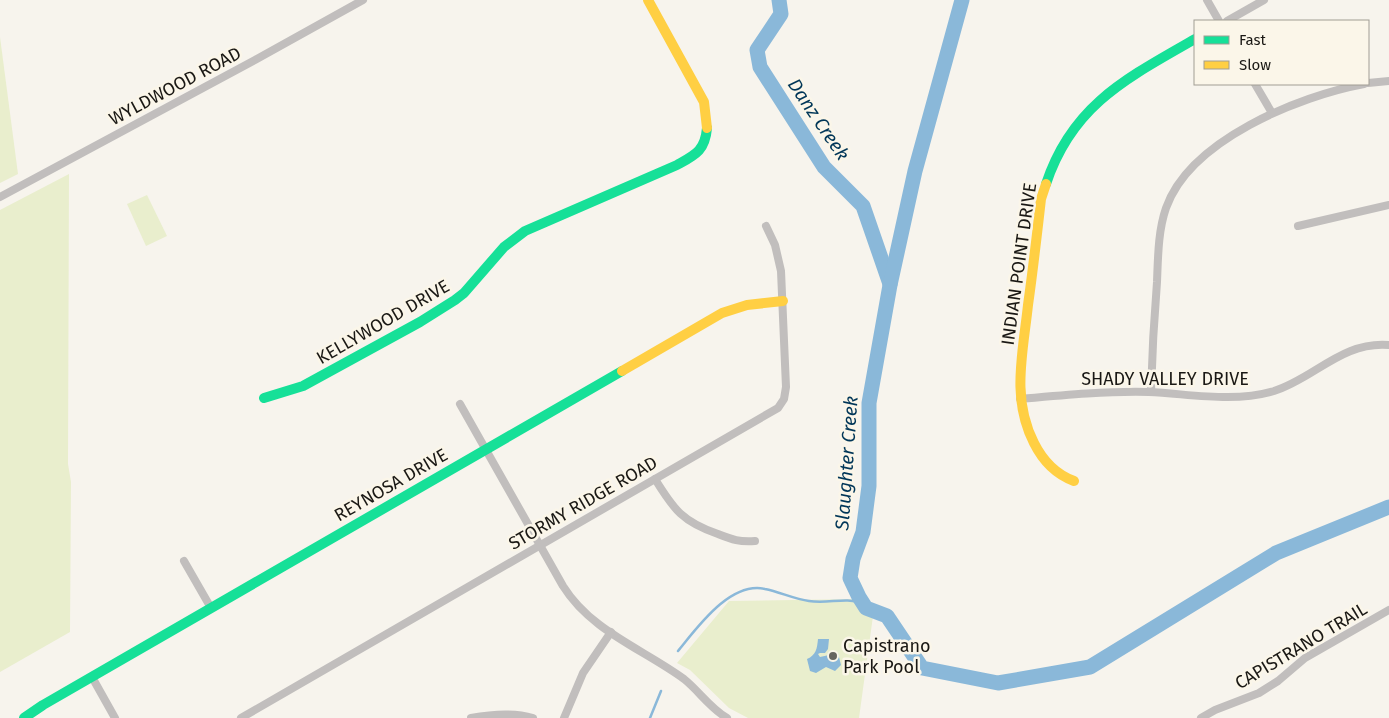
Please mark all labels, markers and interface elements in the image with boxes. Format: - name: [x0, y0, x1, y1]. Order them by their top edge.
- legend: [1194, 20, 1369, 85]
- text: Fast: [1239, 31, 1266, 49]
- street label: WYLDWOOD ROAD: [105, 42, 245, 130]
- text: Slow: [1239, 56, 1271, 74]
- water label: Danz Creek: [783, 74, 854, 165]
- street label: INDIAN POINT DRIVE: [997, 181, 1041, 347]
- street label: KELLYWOOD DRIVE: [313, 275, 453, 369]
- street label: SHADY VALLEY DRIVE: [1081, 368, 1249, 390]
- water label: Slaughter Creek: [830, 395, 863, 532]
- street label: REYNOSA DRIVE: [330, 444, 452, 526]
- street label: STORMY RIDGE ROAD: [505, 451, 661, 555]
- street label: CAPISTRANO TRAIL: [1231, 598, 1371, 694]
- place label: Capistrano Park Pool: [843, 635, 931, 678]
- marker: Capistrano Park Pool: [827, 650, 839, 662]

